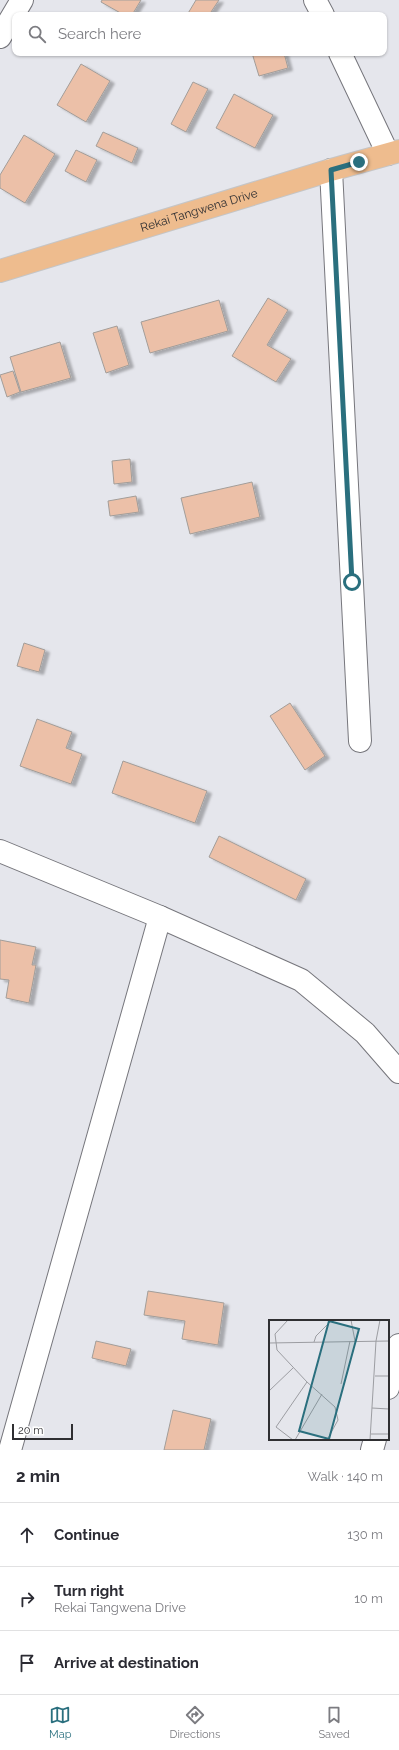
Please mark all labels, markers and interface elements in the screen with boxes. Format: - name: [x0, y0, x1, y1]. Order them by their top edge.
- search box: [12, 12, 387, 56]
- icon: search: [26, 23, 48, 45]
- text: Search here: [58, 25, 141, 43]
- route end: [350, 153, 368, 171]
- street label: Rekai Tangwena Drive: [139, 186, 259, 235]
- route start: [343, 573, 361, 591]
- inset map: [269, 1320, 389, 1440]
- scale bar: [12, 1422, 73, 1441]
- text: 20 m: [18, 1424, 43, 1437]
- text: 2 min: [16, 1466, 60, 1486]
- text: Walk · 140 m: [308, 1469, 383, 1484]
- icon: ahead: [16, 1524, 38, 1546]
- text: Continue: [54, 1526, 119, 1544]
- text: 130 m: [347, 1527, 383, 1542]
- text: Turn right: [54, 1582, 124, 1600]
- icon: right: [16, 1588, 38, 1610]
- text: 10 m: [354, 1591, 383, 1606]
- text: Rekai Tangwena Drive: [54, 1600, 186, 1615]
- icon: arrive: [16, 1652, 38, 1674]
- text: Arrive at destination: [54, 1654, 199, 1672]
- tab: Map: [49, 1704, 71, 1741]
- tab: Directions: [170, 1704, 220, 1741]
- tab: Saved: [318, 1704, 350, 1741]

